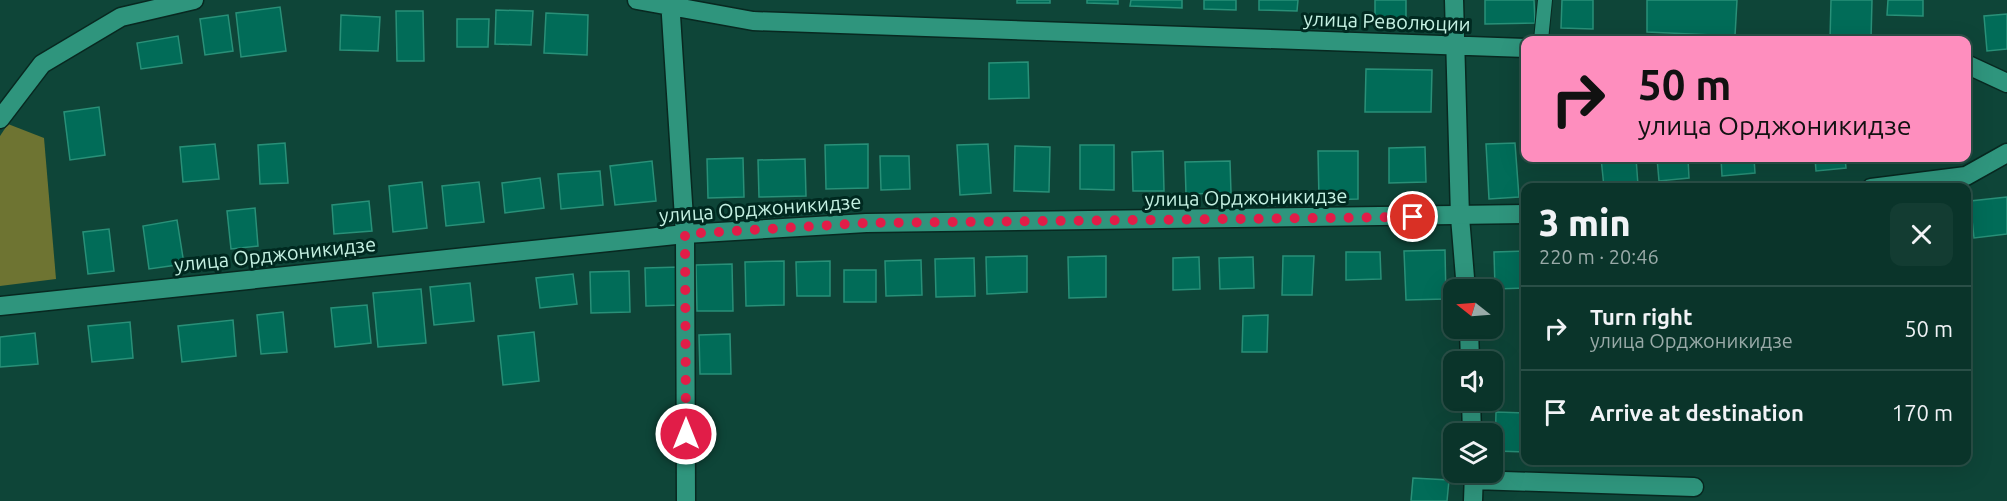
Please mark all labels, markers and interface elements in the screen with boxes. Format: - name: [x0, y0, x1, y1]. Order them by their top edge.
- street label: улица Революции: [1303, 7, 1471, 35]
- icon: right: [1539, 60, 1617, 138]
- text: 50 m: [1638, 61, 1732, 108]
- text: улица Орджоникидзе: [1638, 110, 1912, 140]
- street label: улица Орджоникидзе: [1144, 184, 1348, 210]
- street label: улица Орджоникидзе: [658, 189, 862, 227]
- pin: [1387, 191, 1438, 242]
- icon: arrive: [1396, 200, 1429, 233]
- text: 3 min: [1539, 202, 1631, 243]
- button: close: [1890, 203, 1953, 266]
- street label: улица Орджоникидзе: [173, 232, 377, 276]
- text: 220 m · 20:46: [1539, 245, 1659, 268]
- north arrow: [1443, 279, 1503, 339]
- map controls: [1443, 279, 1503, 483]
- text: Turn right: [1590, 304, 1692, 329]
- icon: right: [1539, 312, 1572, 345]
- text: 50 m: [1904, 316, 1953, 341]
- text: улица Орджоникидзе: [1590, 329, 1793, 352]
- button: sound: [1443, 351, 1503, 411]
- icon: arrive: [1539, 396, 1572, 429]
- text: Arrive at destination: [1590, 400, 1804, 425]
- text: 170 m: [1892, 400, 1953, 425]
- position arrow: [654, 402, 718, 466]
- button: layers: [1443, 423, 1503, 483]

